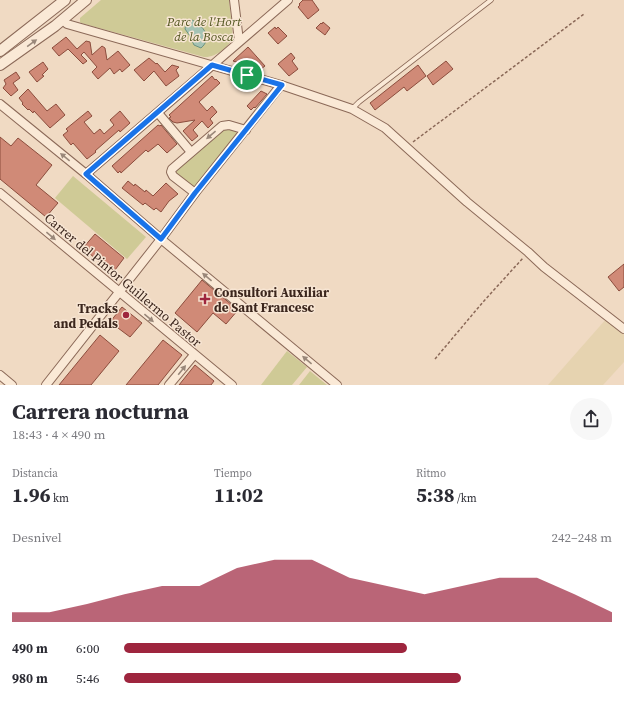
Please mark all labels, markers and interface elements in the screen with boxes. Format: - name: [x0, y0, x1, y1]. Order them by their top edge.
- park label: Parc de l'Hort de la Bosca: [166, 13, 242, 45]
- one-way arrow: [26, 39, 37, 47]
- pin: [230, 58, 264, 92]
- icon: arrive: [236, 64, 258, 86]
- one-way arrow: [206, 131, 217, 140]
- one-way arrow: [60, 153, 71, 161]
- street label: Carrer del Pintor Guillermo Pastor: [41, 209, 205, 351]
- one-way arrow: [46, 232, 56, 241]
- one-way arrow: [202, 273, 212, 282]
- place label: Consultori Auxiliar de Sant Francesc: [214, 284, 330, 316]
- marker: Consultori Auxiliar de Sant Francesc: [199, 293, 211, 305]
- place label: Tracks and Pedals: [54, 300, 118, 332]
- marker: Tracks and Pedals: [121, 310, 131, 320]
- one-way arrow: [144, 313, 155, 322]
- one-way arrow: [302, 356, 313, 365]
- one-way arrow: [177, 364, 186, 375]
- text: Carrera nocturna: [12, 396, 189, 426]
- button: share: [570, 398, 612, 440]
- text: 18:43 · 4 × 490 m: [12, 426, 106, 443]
- text: Distancia: [12, 466, 58, 481]
- text: Tiempo: [214, 466, 252, 481]
- text: Ritmo: [416, 466, 446, 481]
- text: 1.96: [12, 481, 51, 509]
- text: 11:02: [214, 481, 263, 509]
- text: 5:38: [416, 481, 455, 509]
- text: km: [51, 491, 69, 506]
- text: /km: [455, 491, 477, 506]
- text: Desnivel: [12, 529, 62, 546]
- text: 242–248 m: [552, 529, 612, 546]
- text: 490 m: [12, 640, 48, 657]
- text: 6:00: [76, 640, 99, 657]
- text: 980 m: [12, 670, 48, 687]
- text: 5:46: [76, 670, 99, 687]

